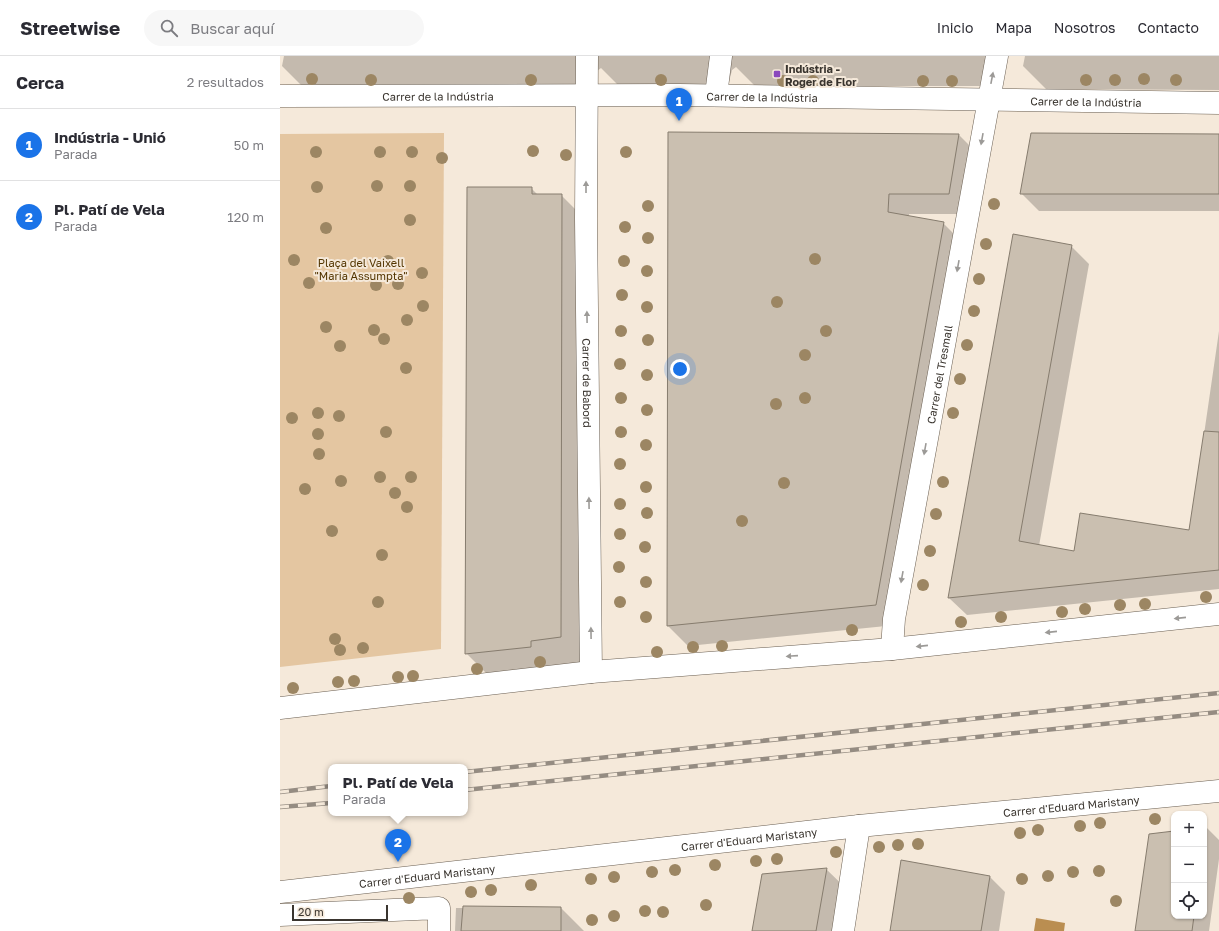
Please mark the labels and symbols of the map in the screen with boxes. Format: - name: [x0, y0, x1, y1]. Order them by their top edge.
- place label: Indústria - Roger de Flor: [785, 62, 857, 88]
- marker: Indústria - Roger de Flor: [772, 69, 782, 79]
- one-way arrow: [990, 72, 996, 84]
- pin: 1: [666, 88, 692, 121]
- street label: Carrer de la Indústria: [382, 89, 494, 102]
- street label: Carrer de la Indústria: [706, 89, 818, 104]
- street label: Carrer de la Indústria: [1030, 94, 1142, 108]
- one-way arrow: [978, 132, 984, 145]
- one-way arrow: [583, 181, 590, 193]
- park label: Plaça del Vaixell "Maria Assumpta": [314, 256, 408, 282]
- one-way arrow: [955, 260, 961, 273]
- one-way arrow: [584, 310, 590, 323]
- street label: Carrer del Tresmall: [923, 323, 954, 425]
- street label: Carrer de Babord: [581, 338, 595, 428]
- your location: [670, 359, 690, 379]
- one-way arrow: [922, 443, 928, 456]
- one-way arrow: [586, 496, 592, 509]
- one-way arrow: [898, 571, 904, 583]
- one-way arrow: [1174, 615, 1186, 621]
- one-way arrow: [588, 626, 594, 639]
- one-way arrow: [1045, 629, 1057, 635]
- one-way arrow: [916, 642, 928, 649]
- one-way arrow: [786, 653, 798, 660]
- street label: Carrer d'Eduard Maristany: [1002, 792, 1140, 818]
- street label: Carrer d'Eduard Maristany: [680, 824, 818, 853]
- pin: 2: [385, 829, 411, 862]
- street label: Carrer d'Eduard Maristany: [358, 861, 496, 889]
- scale bar: [292, 903, 388, 922]

